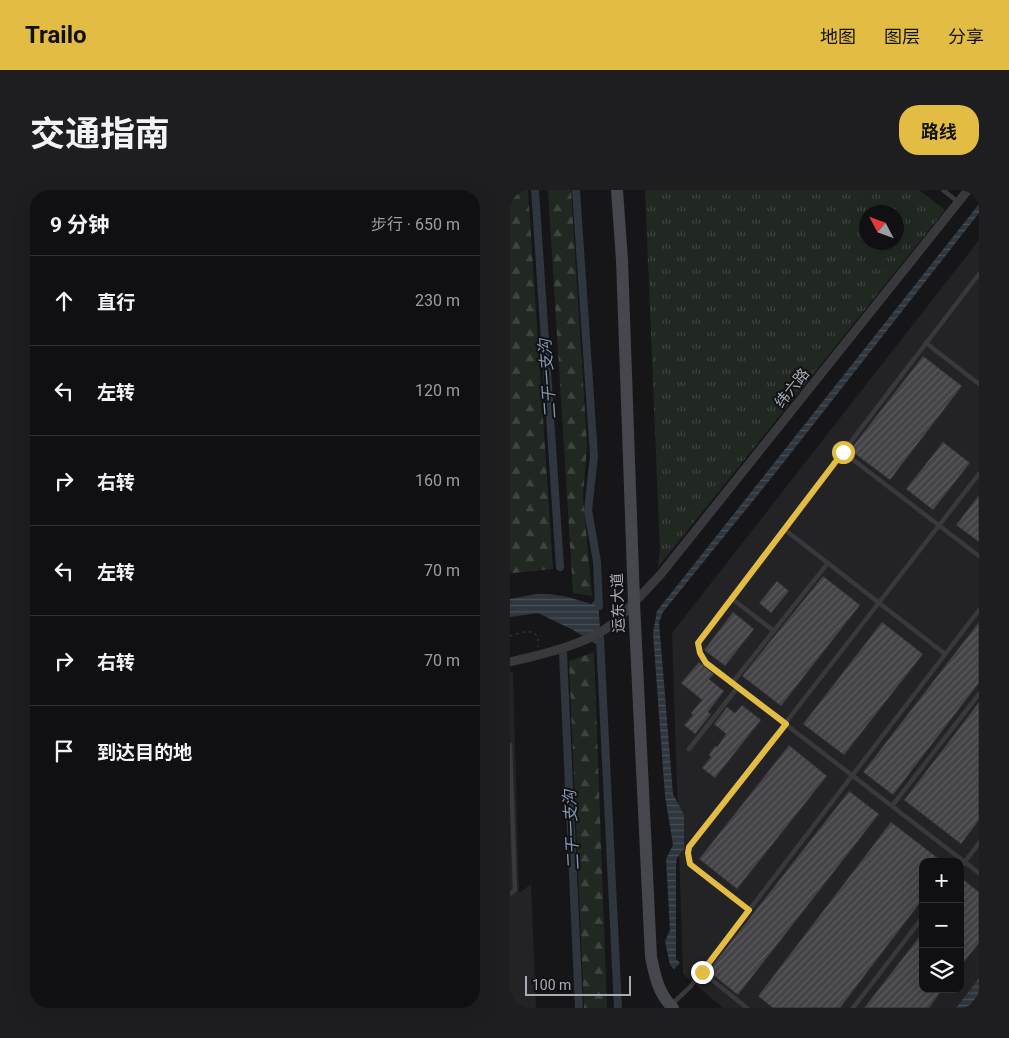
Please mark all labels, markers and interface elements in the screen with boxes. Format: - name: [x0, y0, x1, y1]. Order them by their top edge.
- text: Trailo: [25, 21, 87, 49]
- text: 地图: [820, 26, 856, 47]
- text: 图层: [884, 26, 920, 47]
- text: 分享: [948, 26, 984, 47]
- button: 路线: [899, 105, 979, 155]
- text: 交通指南: [30, 114, 170, 155]
- north arrow: [859, 205, 904, 250]
- text: 9 分钟: [50, 213, 109, 237]
- text: 步行 · 650 m: [371, 215, 460, 234]
- icon: ahead: [50, 287, 78, 315]
- text: 直行: [97, 291, 135, 314]
- text: 230 m: [415, 291, 460, 310]
- water label: 二干一支沟: [535, 336, 560, 420]
- street label: 纬六路: [771, 365, 813, 411]
- icon: left: [50, 377, 78, 405]
- text: 左转: [97, 381, 135, 404]
- text: 120 m: [415, 381, 460, 400]
- route start: [832, 441, 855, 464]
- icon: right: [50, 467, 78, 495]
- text: 右转: [97, 471, 135, 494]
- text: 160 m: [415, 471, 460, 490]
- icon: left: [50, 557, 78, 585]
- text: 左转: [97, 561, 135, 584]
- text: 70 m: [424, 561, 460, 580]
- street label: 运东大道: [608, 573, 628, 633]
- icon: right: [50, 647, 78, 675]
- text: 右转: [97, 651, 135, 674]
- text: 70 m: [424, 651, 460, 670]
- icon: arrive: [50, 737, 78, 765]
- text: 到达目的地: [97, 741, 192, 764]
- water label: 二干一支沟: [560, 788, 583, 870]
- map controls: [919, 858, 964, 993]
- button: +: [919, 858, 964, 903]
- button: −: [919, 903, 964, 948]
- button: layers: [919, 948, 964, 993]
- route end: [691, 961, 714, 984]
- scale bar: [525, 973, 631, 996]
- text: 100 m: [532, 977, 571, 993]

